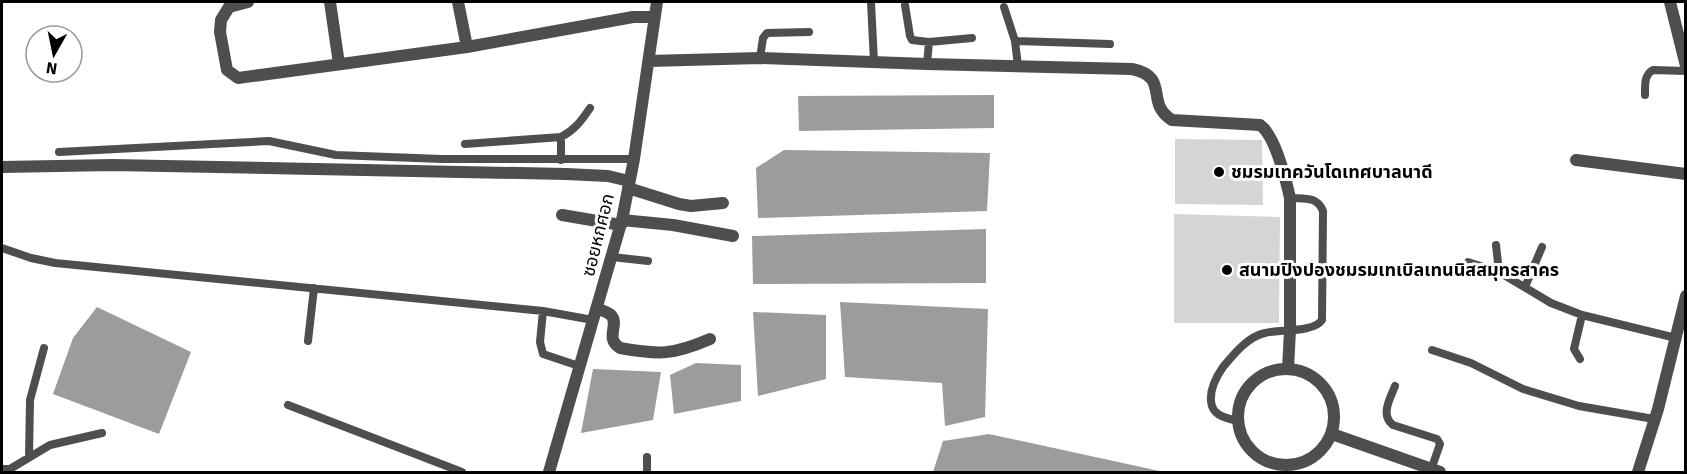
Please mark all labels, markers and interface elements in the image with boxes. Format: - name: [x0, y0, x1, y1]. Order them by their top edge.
- north arrow: [24, 24, 84, 84]
- text: N: [45, 57, 59, 79]
- place label: ชมรมเทควันโดเทศบาลนาดี: [1231, 161, 1433, 183]
- marker: ชมรมเทควันโดเทศบาลนาดี: [1212, 165, 1226, 179]
- street label: ซอยหกศอก: [577, 191, 619, 279]
- place label: สนามปิงปองชมรมเทเบิลเทนนิสสมุทรสาคร: [1239, 259, 1559, 281]
- marker: สนามปิงปองชมรมเทเบิลเทนนิสสมุทรสาคร: [1220, 263, 1234, 277]

